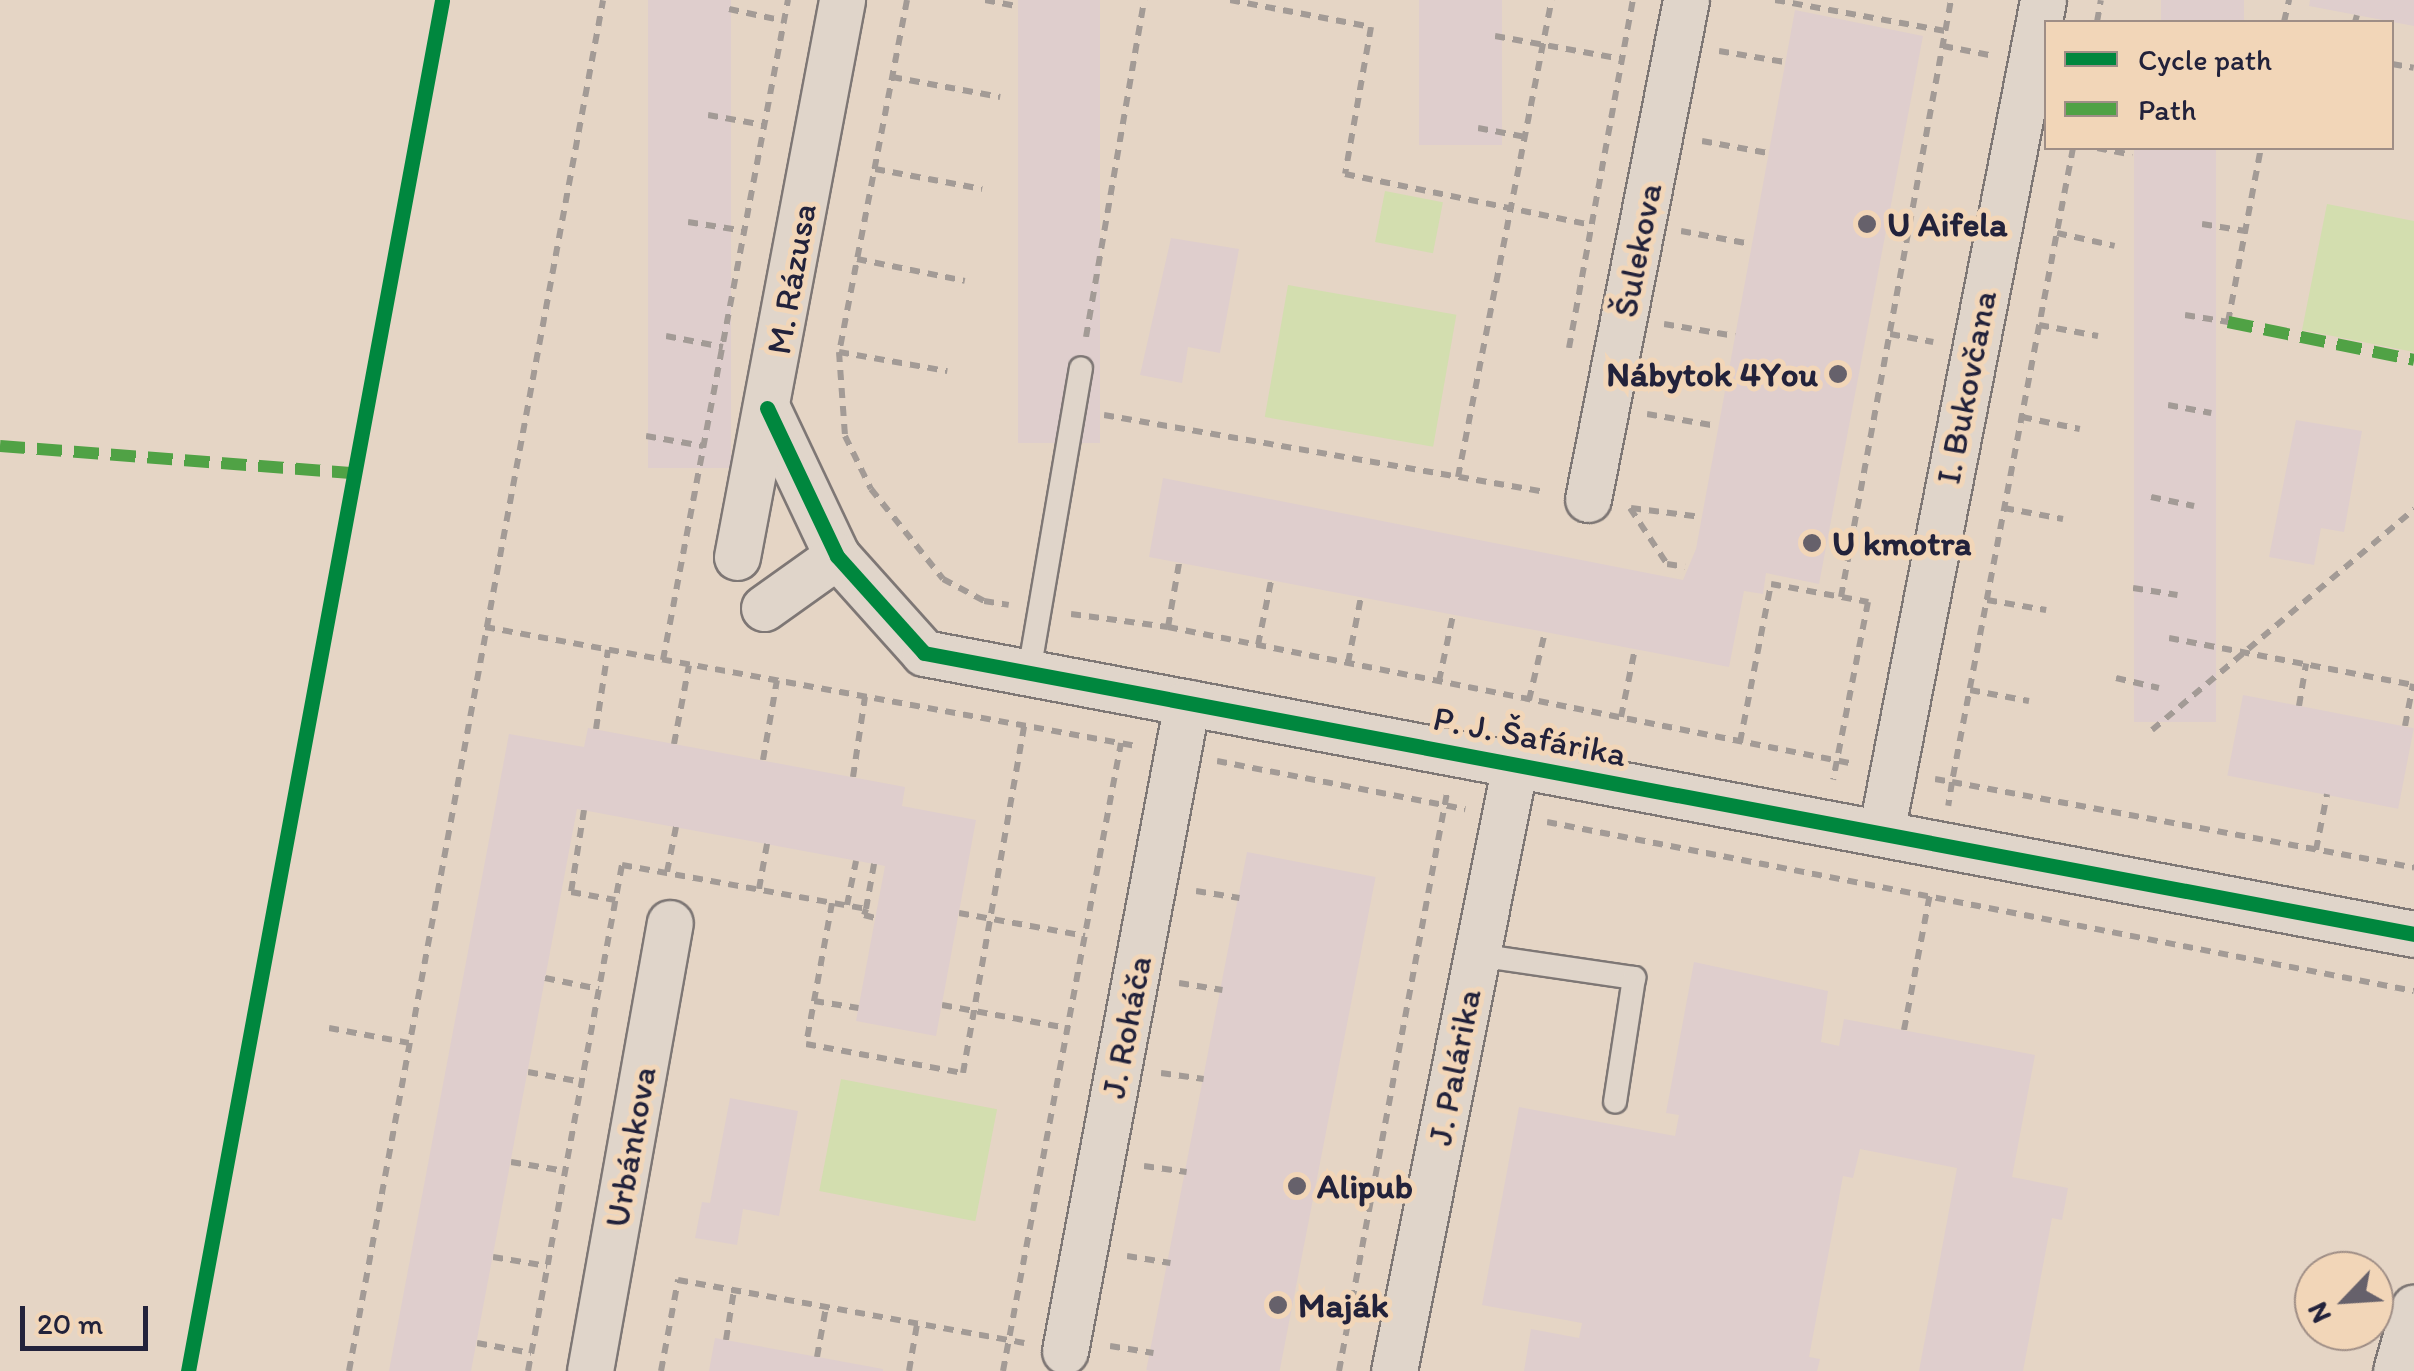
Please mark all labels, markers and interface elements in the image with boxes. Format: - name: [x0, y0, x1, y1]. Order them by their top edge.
- legend: [2044, 20, 2394, 150]
- text: Cycle path: [2138, 41, 2272, 78]
- text: Path: [2138, 91, 2196, 128]
- street label: Šulekova: [1603, 179, 1671, 321]
- street label: M. Rázusa: [757, 201, 825, 357]
- place label: U Aifela: [1887, 203, 2007, 245]
- marker: U Aifela: [1856, 213, 1878, 235]
- street label: I. Bukovčana: [1927, 287, 2005, 487]
- place label: Nábytok 4You: [1609, 353, 1818, 395]
- marker: Nábytok 4You: [1827, 363, 1849, 385]
- place label: U kmotra: [1832, 522, 1972, 564]
- marker: U kmotra: [1801, 532, 1823, 554]
- street label: P. J. Šafárika: [1429, 697, 1631, 775]
- street label: J. Roháča: [1092, 953, 1160, 1101]
- street label: J. Palárika: [1418, 986, 1490, 1148]
- street label: Urbánkova: [595, 1063, 665, 1231]
- place label: Alipub: [1317, 1165, 1413, 1207]
- marker: Alipub: [1286, 1175, 1308, 1197]
- north arrow: [2294, 1251, 2394, 1351]
- place label: Maják: [1298, 1284, 1388, 1326]
- scale bar: [25, 1286, 152, 1348]
- marker: Maják: [1267, 1294, 1289, 1316]
- text: N: [2299, 1297, 2338, 1329]
- text: 20 m: [37, 1305, 103, 1342]

